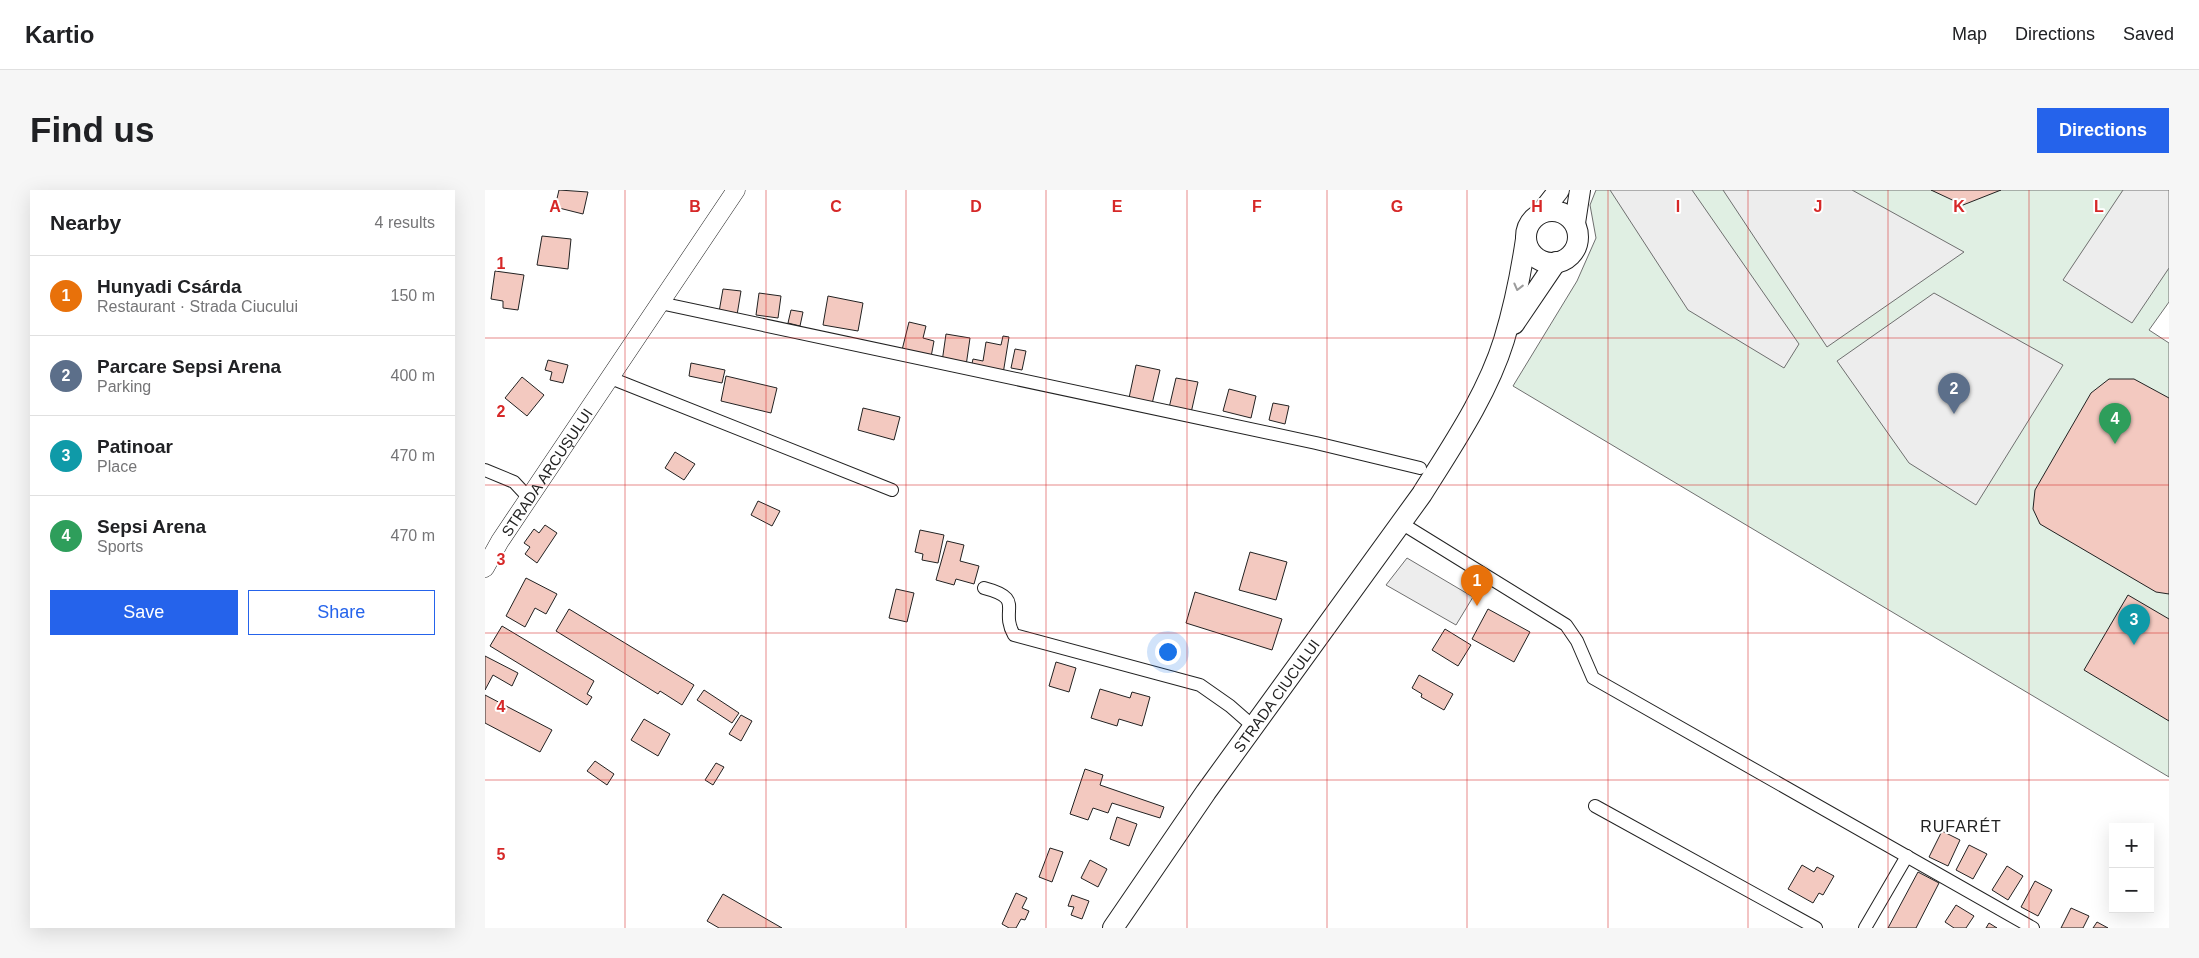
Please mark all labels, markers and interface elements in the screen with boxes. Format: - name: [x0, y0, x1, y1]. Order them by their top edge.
- text: Kartio: [25, 21, 94, 48]
- text: Map: [1952, 24, 1987, 44]
- text: Directions: [2015, 24, 2095, 44]
- text: Saved: [2123, 24, 2174, 44]
- button: Directions: [2037, 108, 2169, 153]
- text: Find us: [30, 110, 154, 149]
- text: A: [549, 198, 561, 215]
- text: B: [689, 198, 701, 215]
- text: C: [830, 198, 842, 215]
- text: D: [970, 198, 982, 215]
- text: E: [1112, 198, 1123, 215]
- text: F: [1252, 198, 1262, 215]
- text: G: [1391, 198, 1403, 215]
- text: H: [1531, 198, 1543, 215]
- text: I: [1676, 198, 1680, 215]
- text: J: [1814, 198, 1822, 215]
- text: K: [1953, 198, 1965, 215]
- text: L: [2094, 198, 2104, 215]
- text: Nearby: [50, 211, 121, 234]
- text: 4 results: [375, 214, 435, 231]
- text: 1: [497, 255, 506, 272]
- text: Hunyadi Csárda: [97, 276, 242, 297]
- one-way arrow: [1513, 283, 1524, 292]
- text: 1: [62, 287, 70, 304]
- text: 150 m: [391, 287, 435, 304]
- text: Restaurant · Strada Ciucului: [97, 298, 298, 315]
- text: Parcare Sepsi Arena: [97, 356, 281, 377]
- text: 2: [62, 367, 70, 384]
- text: 400 m: [391, 367, 435, 384]
- pin: 2: [1938, 373, 1970, 414]
- text: Parking: [97, 378, 151, 395]
- text: 2: [497, 403, 506, 420]
- pin: 4: [2099, 403, 2131, 444]
- street label: STRADA ARCUȘULUI: [497, 405, 595, 539]
- text: Patinoar: [97, 436, 173, 457]
- text: 3: [62, 447, 70, 464]
- text: 470 m: [391, 447, 435, 464]
- text: Place: [97, 458, 137, 475]
- text: Sepsi Arena: [97, 516, 206, 537]
- text: 4: [62, 527, 70, 544]
- text: 470 m: [391, 527, 435, 544]
- text: Sports: [97, 538, 143, 555]
- text: 3: [497, 551, 506, 568]
- pin: 1: [1461, 565, 1493, 606]
- button: Save: [50, 590, 238, 635]
- button: Share: [248, 590, 435, 635]
- pin: 3: [2118, 604, 2150, 645]
- street label: STRADA CIUCULUI: [1229, 636, 1323, 755]
- your location: [1155, 639, 1181, 665]
- text: 4: [497, 698, 506, 715]
- district label: RUFARÉT: [1920, 817, 2002, 835]
- map controls: [2109, 823, 2154, 913]
- button: +: [2109, 823, 2154, 868]
- text: 5: [497, 846, 506, 863]
- button: −: [2109, 868, 2154, 913]

